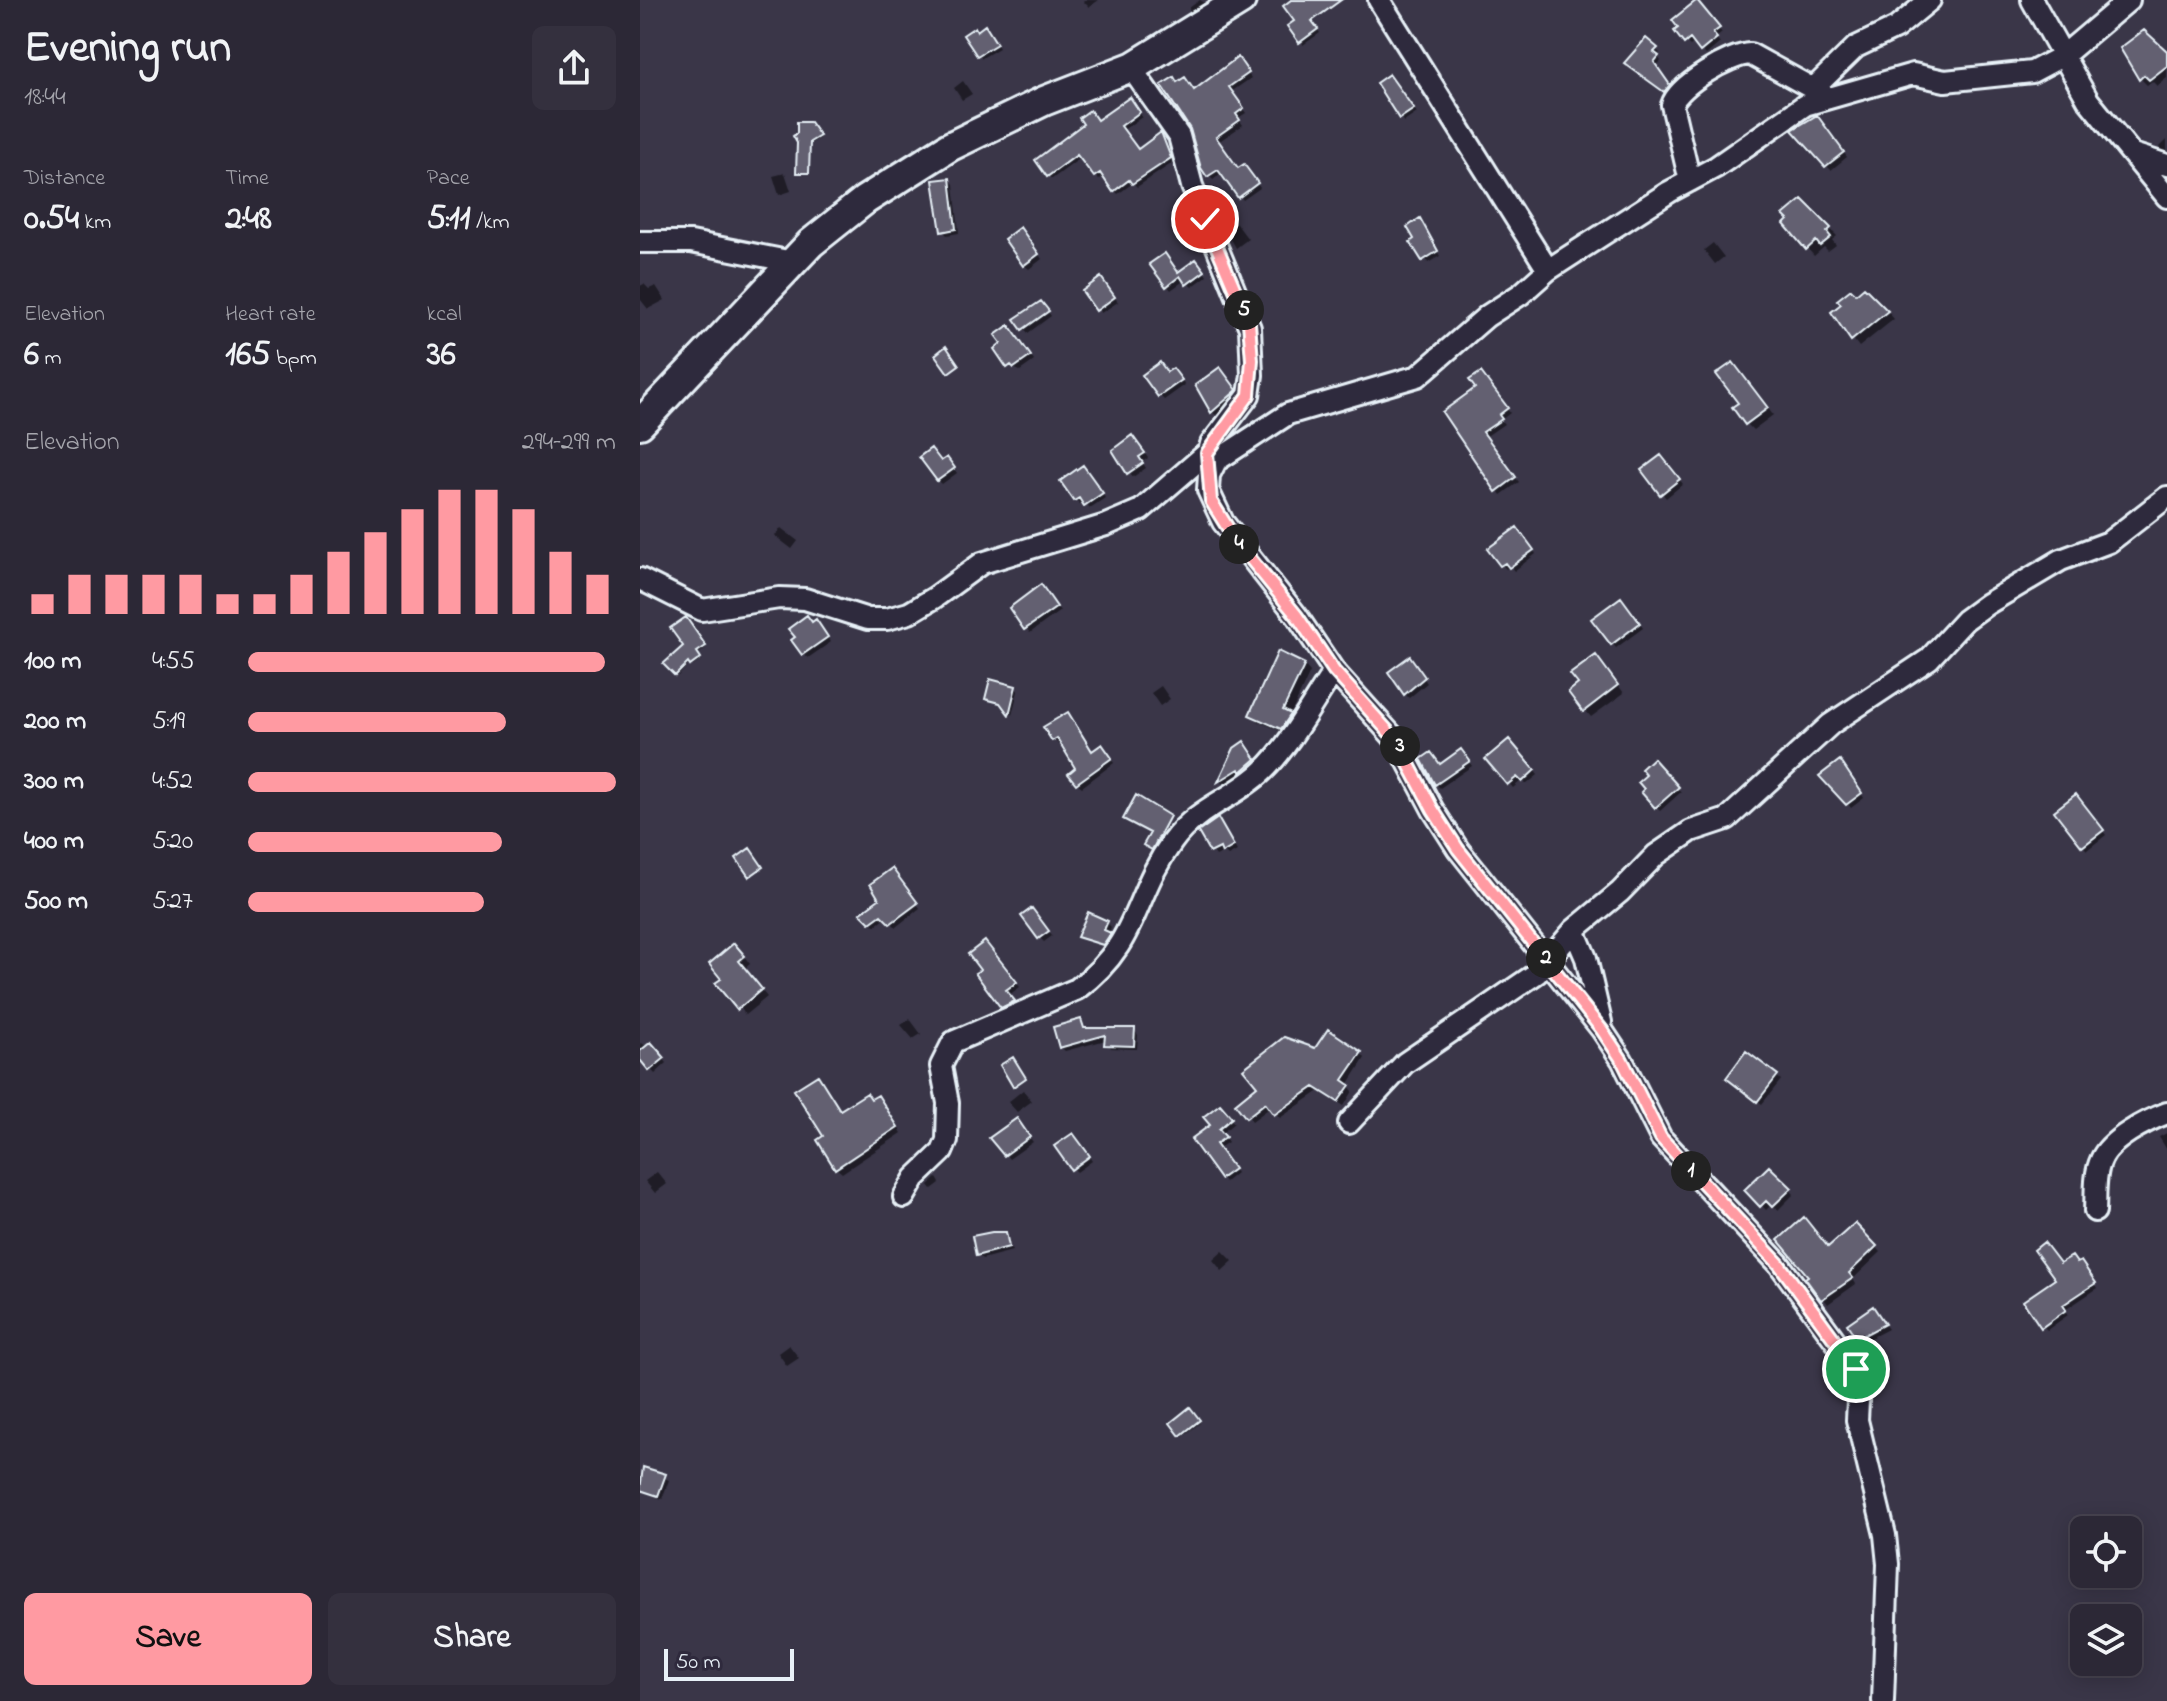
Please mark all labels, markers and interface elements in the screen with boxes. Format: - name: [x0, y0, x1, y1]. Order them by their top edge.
- text: Evening run: [24, 17, 231, 81]
- button: share: [532, 26, 616, 110]
- text: 18:44: [24, 79, 66, 117]
- text: Distance: [24, 163, 105, 195]
- text: Time: [225, 163, 269, 195]
- text: Pace: [427, 163, 470, 195]
- pin: [1171, 185, 1239, 253]
- text: 0.54: [24, 195, 79, 245]
- text: 2:48: [225, 195, 272, 245]
- text: 5:11: [427, 195, 471, 245]
- icon: check: [1183, 197, 1227, 241]
- text: km: [79, 207, 111, 239]
- text: /km: [471, 207, 510, 239]
- pin: 5: [1224, 290, 1264, 330]
- text: 5: [1238, 294, 1250, 326]
- text: Elevation: [24, 299, 105, 331]
- text: Heart rate: [225, 299, 316, 331]
- text: kcal: [427, 299, 462, 331]
- text: 6: [24, 331, 39, 381]
- text: 165: [225, 331, 271, 381]
- text: 36: [427, 331, 456, 381]
- text: m: [39, 343, 62, 375]
- text: bpm: [271, 343, 317, 375]
- text: Elevation: [24, 424, 120, 462]
- text: 294–299 m: [522, 424, 616, 462]
- pin: 4: [1219, 524, 1259, 564]
- text: 4: [1234, 528, 1244, 560]
- text: 100 m: [24, 643, 81, 681]
- text: 4:55: [152, 643, 195, 681]
- text: 200 m: [24, 703, 86, 741]
- text: 5:19: [152, 703, 185, 741]
- pin: 3: [1380, 726, 1420, 766]
- text: 3: [1395, 730, 1405, 762]
- text: 300 m: [24, 763, 84, 801]
- text: 4:52: [152, 763, 193, 801]
- text: 400 m: [24, 823, 84, 861]
- text: 5:20: [152, 823, 193, 861]
- text: 500 m: [24, 883, 88, 921]
- text: 5:27: [152, 883, 193, 921]
- pin: 2: [1526, 938, 1566, 978]
- text: 2: [1541, 942, 1551, 974]
- pin: 1: [1671, 1151, 1711, 1191]
- text: 1: [1688, 1155, 1695, 1187]
- pin: [1822, 1335, 1890, 1403]
- icon: arrive: [1834, 1347, 1878, 1391]
- map controls: [2070, 1516, 2142, 1676]
- button: locate: [2070, 1516, 2142, 1588]
- button: Save: [24, 1593, 312, 1685]
- button: Share: [328, 1593, 616, 1685]
- button: layers: [2070, 1604, 2142, 1676]
- scale bar: [664, 1645, 794, 1681]
- text: 50 m: [676, 1647, 721, 1679]

